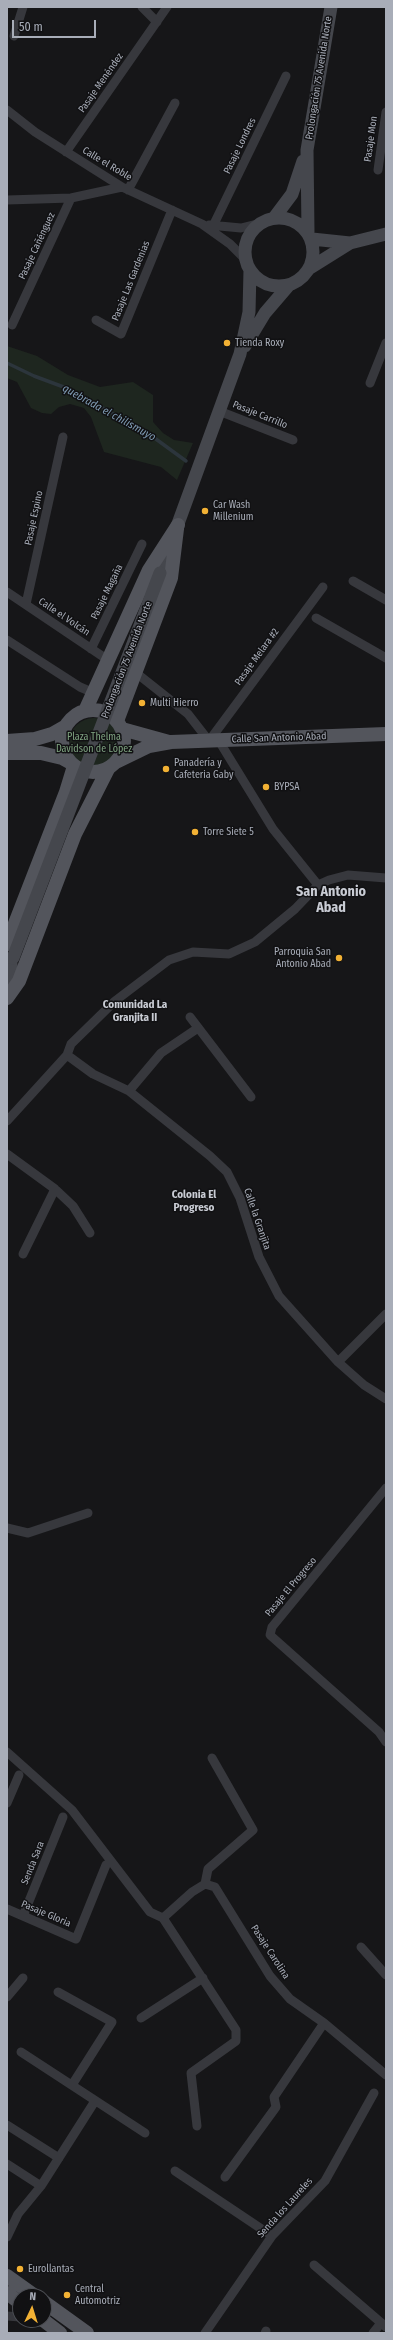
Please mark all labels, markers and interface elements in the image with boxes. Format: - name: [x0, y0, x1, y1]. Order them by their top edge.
- scale bar: [14, 12, 98, 38]
- street label: Prolongación 75 Avenida Norte: [303, 16, 335, 140]
- text: 50 m: [19, 20, 43, 34]
- street label: Pasaje Menéndez: [76, 51, 126, 115]
- street label: Pasaje Mon: [362, 115, 380, 163]
- street label: Pasaje Londres: [221, 116, 259, 176]
- street label: Calle el Roble: [80, 145, 134, 183]
- street label: Pasaje Cañénguez: [16, 211, 58, 281]
- street label: Pasaje Las Gardenias: [109, 239, 153, 323]
- place label: Tienda Roxy: [235, 337, 284, 349]
- marker: Tienda Roxy: [222, 338, 232, 348]
- water label: quebrada el chilismuyo: [60, 382, 158, 444]
- street label: Pasaje Carrillo: [231, 399, 289, 431]
- street label: Pasaje Espino: [22, 490, 46, 546]
- place label: Car Wash Millenium: [213, 499, 254, 522]
- marker: Car Wash Millenium: [200, 506, 210, 516]
- street label: Pasaje Magaña: [88, 562, 126, 622]
- street label: Calle el Volcán: [36, 595, 92, 639]
- street label: Prolongación 75 Avenida Norte: [99, 600, 155, 720]
- street label: Pasaje Melara #2: [232, 626, 282, 688]
- place label: Multi Hierro: [150, 697, 199, 709]
- marker: Multi Hierro: [137, 698, 147, 708]
- street label: Calle San Antonio Abad: [231, 730, 327, 746]
- park label: Plaza Thelma Davidson de López: [56, 731, 132, 754]
- place label: Panadería y Cafeteria Gaby: [174, 757, 233, 780]
- marker: Panadería y Cafeteria Gaby: [161, 764, 171, 774]
- place label: BYPSA: [274, 781, 299, 793]
- marker: BYPSA: [261, 782, 271, 792]
- place label: Torre Siete 5: [203, 826, 254, 838]
- marker: Torre Siete 5: [190, 827, 200, 837]
- district label: San Antonio Abad: [296, 884, 366, 916]
- place label: Parroquia San Antonio Abad: [274, 946, 331, 970]
- marker: Parroquia San Antonio Abad: [334, 953, 344, 963]
- district label: Comunidad La Granjita II: [103, 998, 167, 1024]
- street label: Calle la Granjita: [241, 1187, 273, 1251]
- district label: Colonia El Progreso: [172, 1188, 216, 1214]
- street label: Pasaje El Progreso: [263, 1555, 319, 1619]
- street label: Senda Sara: [19, 1840, 47, 1886]
- street label: Pasaje Gloria: [19, 1898, 73, 1930]
- street label: Pasaje Carolina: [248, 1923, 292, 1981]
- street label: Senda los Laureles: [255, 2175, 315, 2241]
- place label: Eurollantas: [28, 2263, 74, 2275]
- marker: Eurollantas: [15, 2264, 25, 2274]
- place label: Central Automotriz: [75, 2283, 120, 2306]
- north arrow: [12, 2288, 52, 2328]
- text: N: [29, 2290, 37, 2303]
- marker: Central Automotriz: [62, 2290, 72, 2300]

